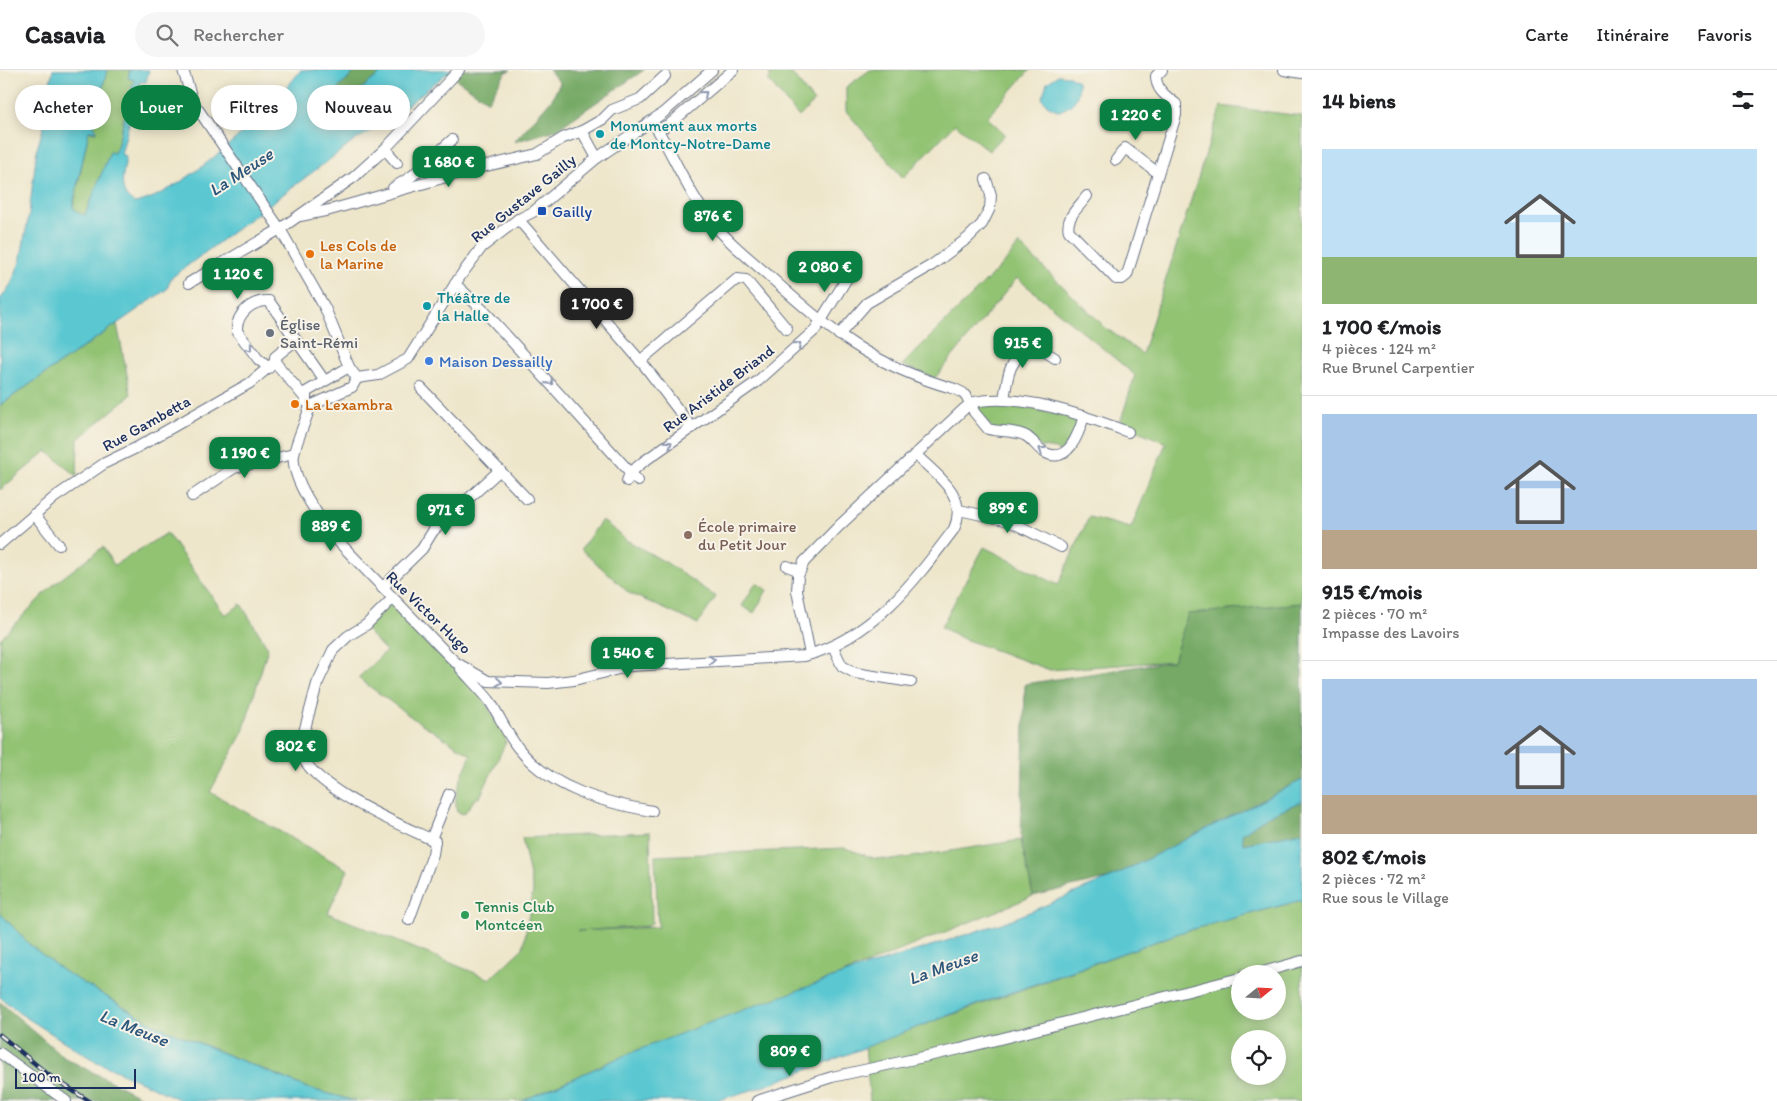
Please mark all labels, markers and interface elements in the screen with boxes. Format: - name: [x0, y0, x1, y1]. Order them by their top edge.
- search box: [135, 12, 485, 57]
- text: Casavia: [25, 20, 105, 49]
- icon: search: [153, 21, 181, 49]
- text: Rechercher: [193, 23, 284, 46]
- text: Carte: [1525, 24, 1569, 46]
- text: Itinéraire: [1597, 24, 1669, 46]
- text: Favoris: [1697, 24, 1752, 46]
- chip: Acheter: [15, 85, 111, 130]
- chip: Louer: [121, 85, 201, 130]
- chip: Filtres: [211, 85, 297, 130]
- chip: Nouveau: [307, 85, 410, 130]
- icon: filters: [1729, 86, 1757, 114]
- text: 14 biens: [1322, 88, 1396, 113]
- one-way arrow: [698, 92, 707, 100]
- pin: 1 220 €: [1090, 98, 1182, 141]
- text: 1 220 €: [1111, 105, 1161, 124]
- place label: Monument aux morts de Montcy-Notre-Dame: [610, 116, 771, 153]
- marker: Monument aux morts de Montcy-Notre-Dame: [594, 128, 606, 140]
- water label: La Meuse: [205, 142, 278, 201]
- pin: 1 680 €: [403, 146, 495, 188]
- street label: Rue Gustave Gailly: [467, 150, 579, 246]
- text: 1 680 €: [424, 152, 474, 171]
- icon: home: [1495, 181, 1585, 271]
- pin: 876 €: [678, 200, 748, 242]
- place label: Gailly: [552, 201, 592, 221]
- marker: Gailly: [536, 205, 548, 217]
- text: 876 €: [694, 206, 732, 225]
- place label: Les Cols de la Marine: [320, 236, 397, 273]
- marker: Les Cols de la Marine: [304, 248, 316, 260]
- pin: 2 080 €: [779, 250, 871, 293]
- text: 2 080 €: [798, 257, 852, 276]
- pin: 1 120 €: [192, 258, 284, 300]
- text: 1 120 €: [213, 264, 263, 283]
- place label: Théâtre de la Halle: [437, 288, 510, 325]
- pin: 1 700 €: [551, 288, 643, 330]
- text: 1 700 €: [571, 294, 623, 313]
- marker: Théâtre de la Halle: [421, 300, 433, 312]
- text: 1 700 €/mois: [1322, 314, 1441, 339]
- place label: Église Saint-Rémi: [280, 315, 358, 352]
- pin: 915 €: [988, 326, 1058, 369]
- marker: Église Saint-Rémi: [264, 327, 276, 339]
- text: 915 €: [1005, 333, 1041, 352]
- text: 4 pièces · 124 m²: [1322, 339, 1436, 358]
- street label: Rue Aristide Briand: [659, 340, 778, 436]
- one-way arrow: [243, 342, 252, 351]
- one-way arrow: [793, 342, 802, 351]
- place label: Maison Dessailly: [439, 352, 553, 371]
- marker: Maison Dessailly: [423, 355, 435, 367]
- text: Rue Brunel Carpentier: [1322, 358, 1474, 377]
- one-way arrow: [544, 377, 553, 386]
- street label: Rue Gambetta: [99, 391, 194, 455]
- place label: La Lexambra: [305, 395, 394, 414]
- marker: La Lexambra: [289, 398, 301, 410]
- pin: 1 190 €: [199, 436, 291, 479]
- one-way arrow: [664, 440, 673, 450]
- text: 1 190 €: [220, 443, 270, 462]
- one-way arrow: [1039, 446, 1048, 456]
- icon: home: [1495, 447, 1585, 537]
- pin: 899 €: [973, 492, 1043, 534]
- pin: 971 €: [411, 494, 481, 536]
- text: 899 €: [989, 498, 1027, 517]
- text: 971 €: [428, 500, 464, 519]
- pin: 889 €: [296, 510, 366, 552]
- text: 889 €: [312, 516, 350, 535]
- place label: École primaire du Petit Jour: [698, 517, 797, 554]
- marker: École primaire du Petit Jour: [682, 529, 694, 541]
- street label: Rue Victor Hugo: [382, 567, 475, 658]
- text: 915 €/mois: [1322, 579, 1422, 604]
- text: 2 pièces · 70 m²: [1322, 604, 1427, 623]
- text: Impasse des Lavoirs: [1322, 623, 1459, 642]
- pin: 1 540 €: [582, 636, 674, 679]
- text: 1 540 €: [602, 643, 654, 662]
- one-way arrow: [708, 654, 716, 665]
- one-way arrow: [495, 676, 503, 687]
- icon: home: [1495, 712, 1585, 802]
- pin: 802 €: [261, 730, 331, 772]
- text: 802 €: [276, 736, 316, 755]
- text: 802 €/mois: [1322, 844, 1426, 869]
- text: 2 pièces · 72 m²: [1322, 869, 1426, 888]
- text: Rue sous le Village: [1322, 888, 1449, 907]
- place label: Tennis Club Montcéen: [475, 897, 555, 934]
- marker: Tennis Club Montcéen: [459, 909, 471, 921]
- water label: La Meuse: [905, 944, 982, 990]
- north arrow: [1231, 965, 1286, 1020]
- map controls: [1231, 965, 1286, 1085]
- water label: La Meuse: [96, 1004, 173, 1052]
- button: locate: [1231, 1030, 1286, 1085]
- pin: 809 €: [755, 1034, 825, 1077]
- text: 809 €: [770, 1041, 810, 1060]
- scale bar: [15, 1066, 136, 1089]
- text: 100 m: [22, 1069, 61, 1086]

